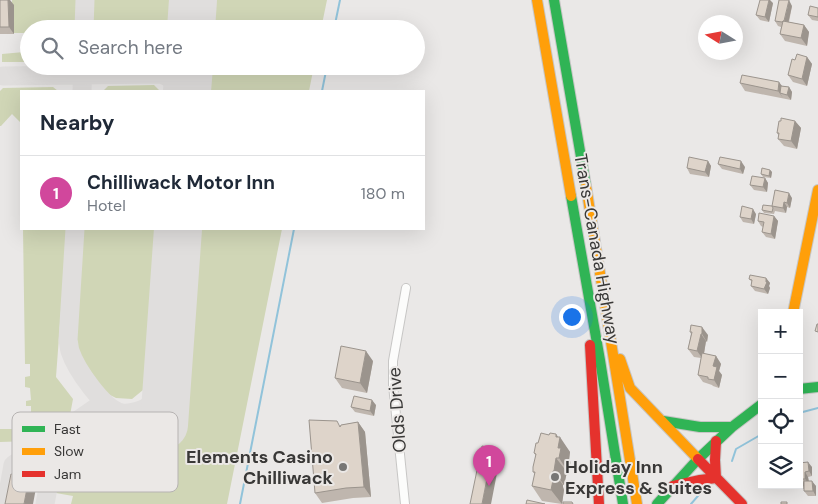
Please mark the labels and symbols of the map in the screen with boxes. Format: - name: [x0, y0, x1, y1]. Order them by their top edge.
- north arrow: [698, 15, 743, 60]
- street label: Trans-Canada Highway: [568, 152, 626, 346]
- your location: [559, 304, 585, 330]
- street label: Olds Drive: [382, 366, 412, 454]
- legend: [12, 412, 178, 492]
- text: Fast: [54, 420, 81, 438]
- text: Slow: [54, 442, 84, 460]
- place label: Elements Casino Chilliwack: [186, 445, 334, 490]
- pin: 1: [473, 445, 505, 486]
- place label: Holiday Inn Express & Suites: [565, 455, 712, 500]
- marker: Elements Casino Chilliwack: [337, 461, 349, 473]
- text: Jam: [54, 465, 81, 483]
- marker: Holiday Inn Express & Suites: [549, 471, 561, 483]

